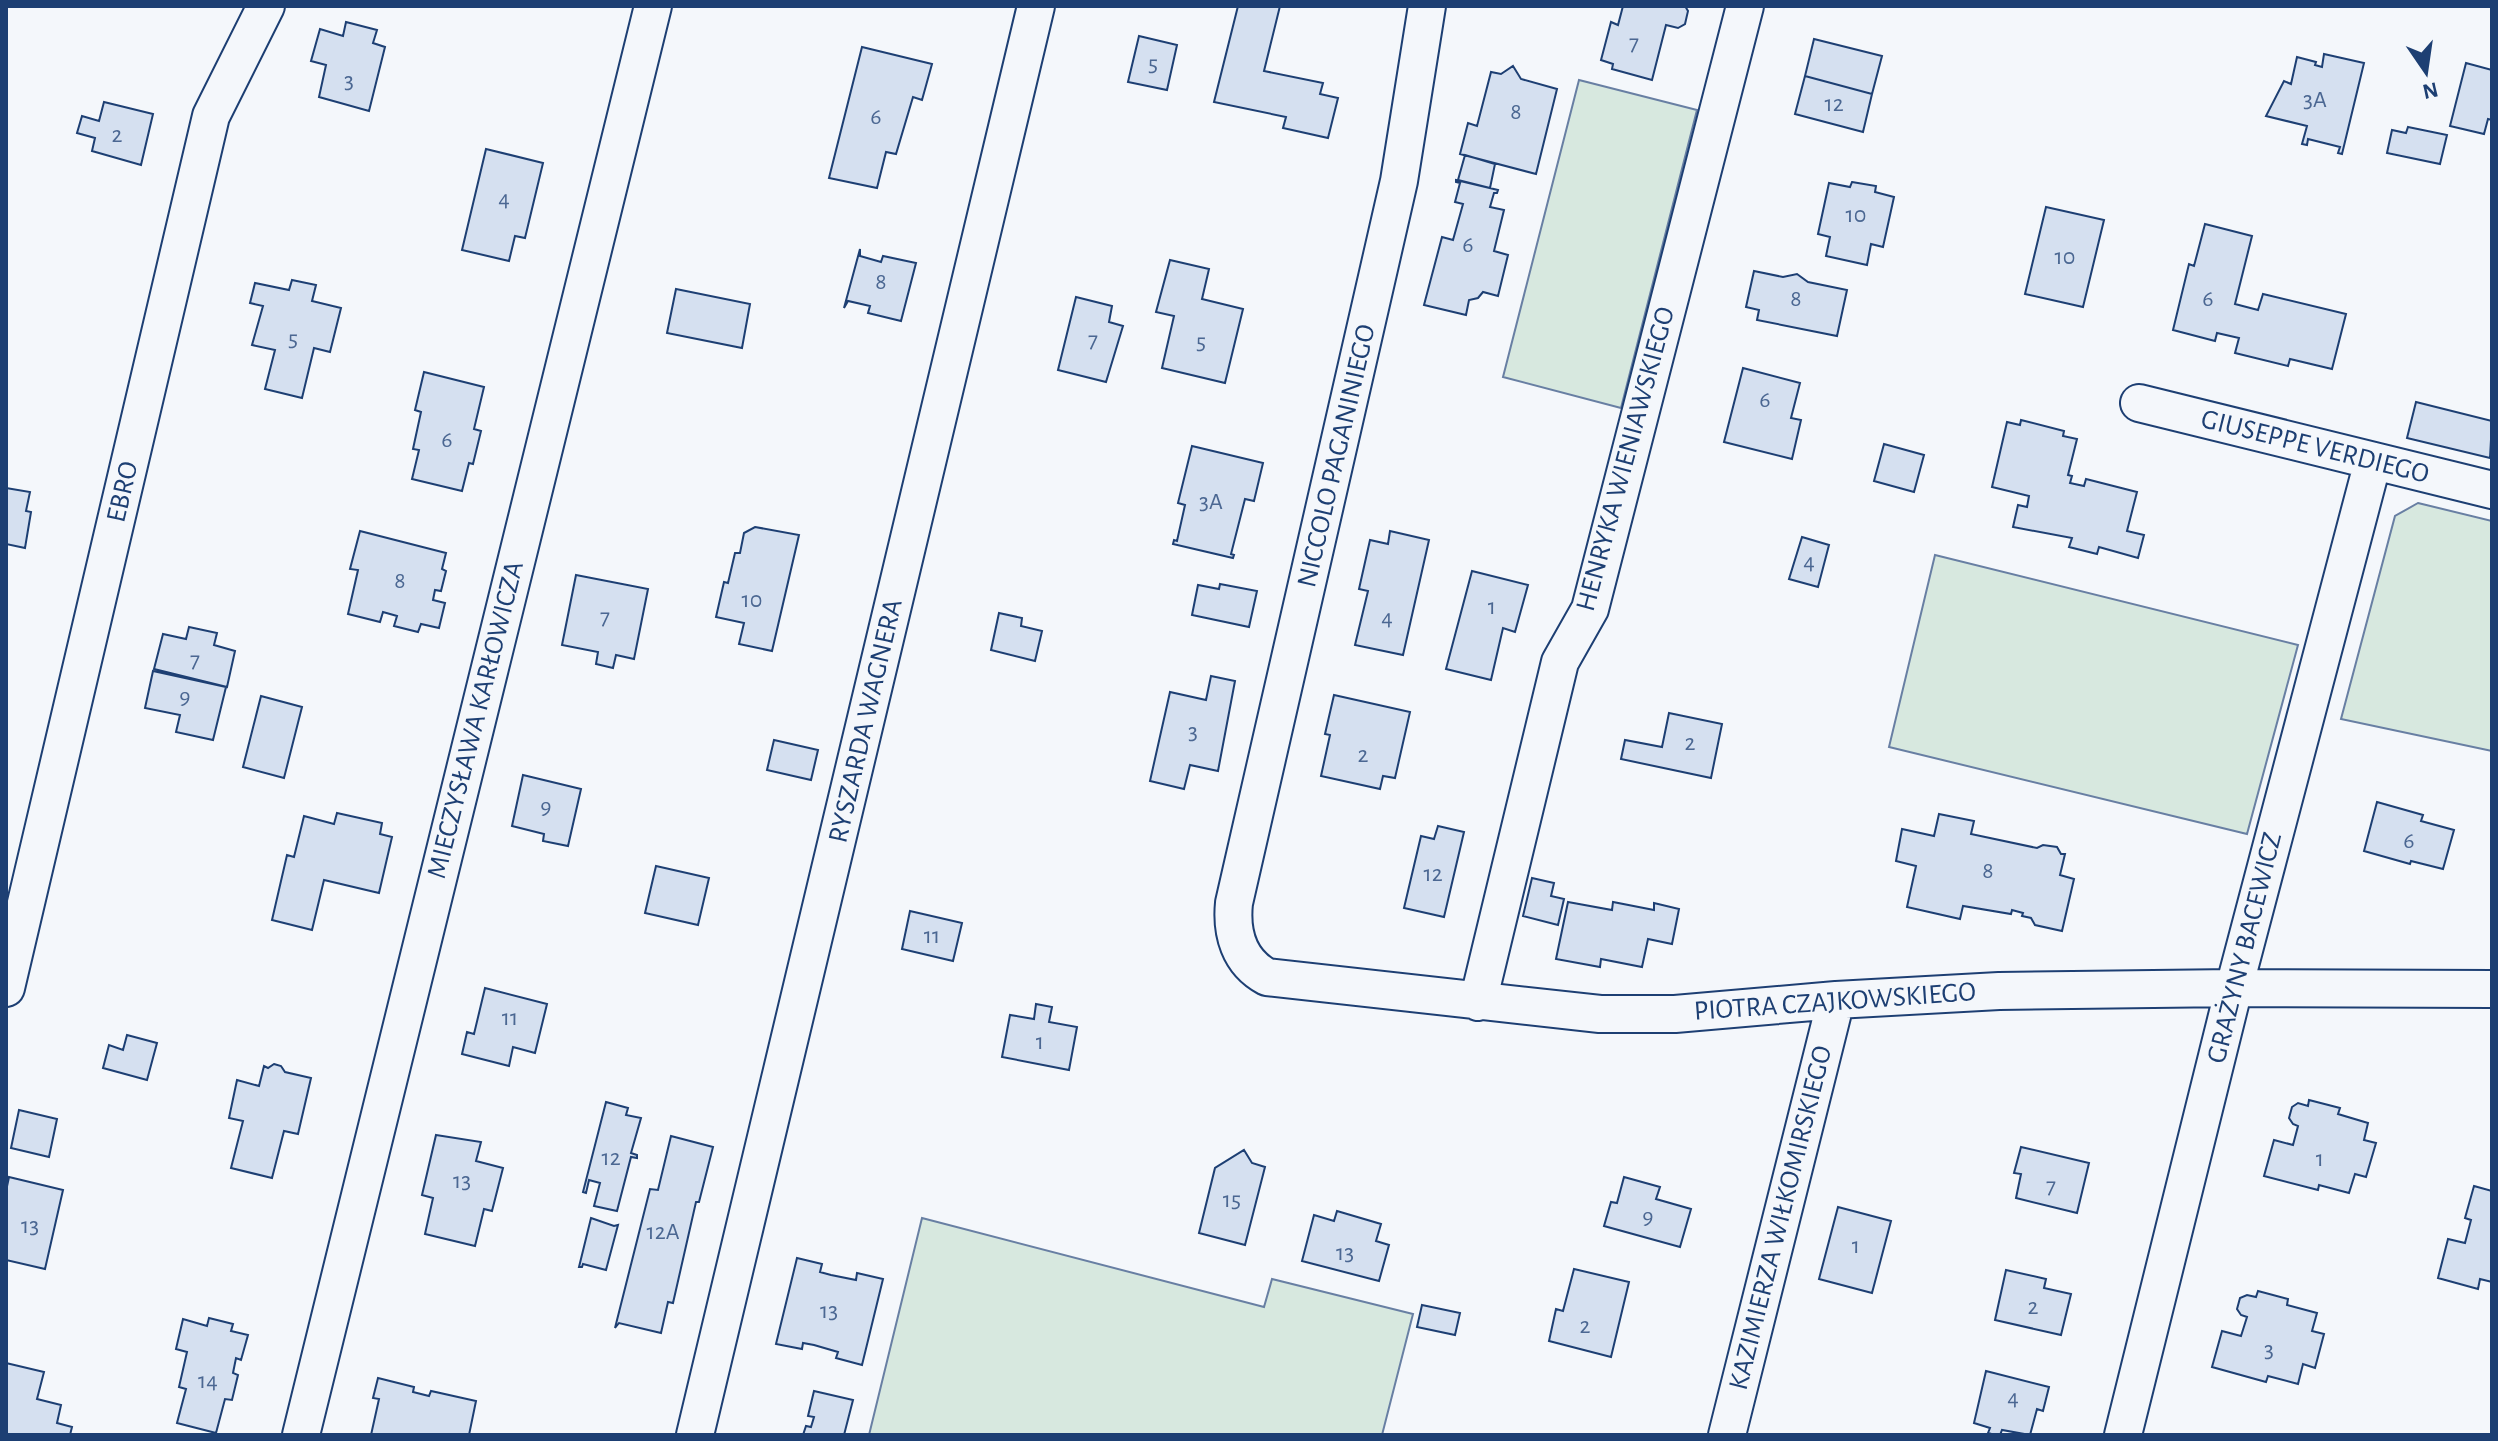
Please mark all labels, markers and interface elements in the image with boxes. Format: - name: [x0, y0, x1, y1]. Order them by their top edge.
- house number: 7: [1629, 31, 1639, 55]
- north arrow: [2386, 32, 2466, 112]
- house number: 5: [1148, 52, 1158, 76]
- house number: 3: [344, 69, 354, 93]
- text: N: [2420, 78, 2440, 103]
- house number: 3A: [2303, 88, 2327, 112]
- house number: 12: [1824, 92, 1844, 116]
- house number: 8: [1510, 100, 1522, 124]
- house number: 6: [870, 105, 882, 129]
- house number: 2: [112, 123, 123, 147]
- house number: 4: [498, 187, 510, 211]
- house number: 10: [1846, 203, 1866, 227]
- house number: 6: [1462, 233, 1474, 257]
- house number: 10: [2055, 245, 2075, 269]
- house number: 8: [875, 270, 887, 294]
- house number: 8: [1790, 287, 1802, 311]
- house number: 6: [2202, 287, 2214, 311]
- street label: HENRYKA WIENIAWSKIEGO: [1572, 304, 1680, 614]
- street label: NICCOLO PAGANINIEGO: [1293, 322, 1381, 590]
- house number: 5: [288, 327, 298, 351]
- house number: 7: [1088, 328, 1098, 352]
- house number: 5: [1196, 330, 1206, 354]
- house number: 6: [1759, 388, 1771, 412]
- street label: GIUSEPPE VERDIEGO: [2198, 405, 2432, 489]
- house number: 6: [441, 428, 453, 452]
- street label: EBRO: [102, 459, 144, 525]
- house number: 3A: [1199, 490, 1223, 514]
- house number: 4: [1803, 550, 1815, 574]
- street label: MIECZYSŁAWA KARŁOWICZA: [423, 559, 529, 881]
- house number: 8: [394, 569, 406, 593]
- house number: 10: [742, 588, 762, 612]
- house number: 1: [1488, 595, 1496, 619]
- street label: RYSZARDA WAGNERA: [824, 596, 908, 846]
- house number: 7: [600, 605, 610, 629]
- house number: 4: [1381, 606, 1393, 630]
- house number: 7: [190, 648, 200, 672]
- house number: 9: [179, 685, 191, 709]
- house number: 3: [1188, 720, 1198, 744]
- house number: 2: [1685, 731, 1696, 755]
- house number: 2: [1358, 743, 1369, 767]
- house number: 9: [540, 795, 552, 819]
- street label: GRAŻYNY BACEWICZ: [2201, 829, 2287, 1066]
- house number: 6: [2403, 829, 2415, 853]
- house number: 8: [1982, 859, 1994, 883]
- house number: 12: [1423, 862, 1443, 886]
- house number: 11: [924, 924, 940, 948]
- street label: PIOTRA CZAJKOWSKIEGO: [1693, 978, 1977, 1026]
- house number: 11: [502, 1006, 518, 1030]
- house number: 1: [1036, 1030, 1044, 1054]
- street label: KAZIMIERZA WIŁKOMIRSKIEGO: [1725, 1043, 1837, 1393]
- house number: 12: [601, 1146, 621, 1170]
- house number: 1: [2316, 1147, 2324, 1171]
- house number: 13: [453, 1169, 471, 1193]
- house number: 7: [2046, 1174, 2056, 1198]
- house number: 15: [1223, 1188, 1241, 1212]
- house number: 9: [1642, 1205, 1654, 1229]
- house number: 13: [21, 1214, 39, 1238]
- house number: 12A: [646, 1220, 680, 1244]
- house number: 1: [1852, 1234, 1860, 1258]
- house number: 13: [1336, 1241, 1354, 1265]
- house number: 2: [2028, 1295, 2039, 1319]
- house number: 13: [820, 1299, 838, 1323]
- house number: 2: [1580, 1314, 1591, 1338]
- house number: 3: [2264, 1338, 2274, 1362]
- house number: 14: [198, 1369, 218, 1393]
- house number: 4: [2007, 1386, 2019, 1410]

